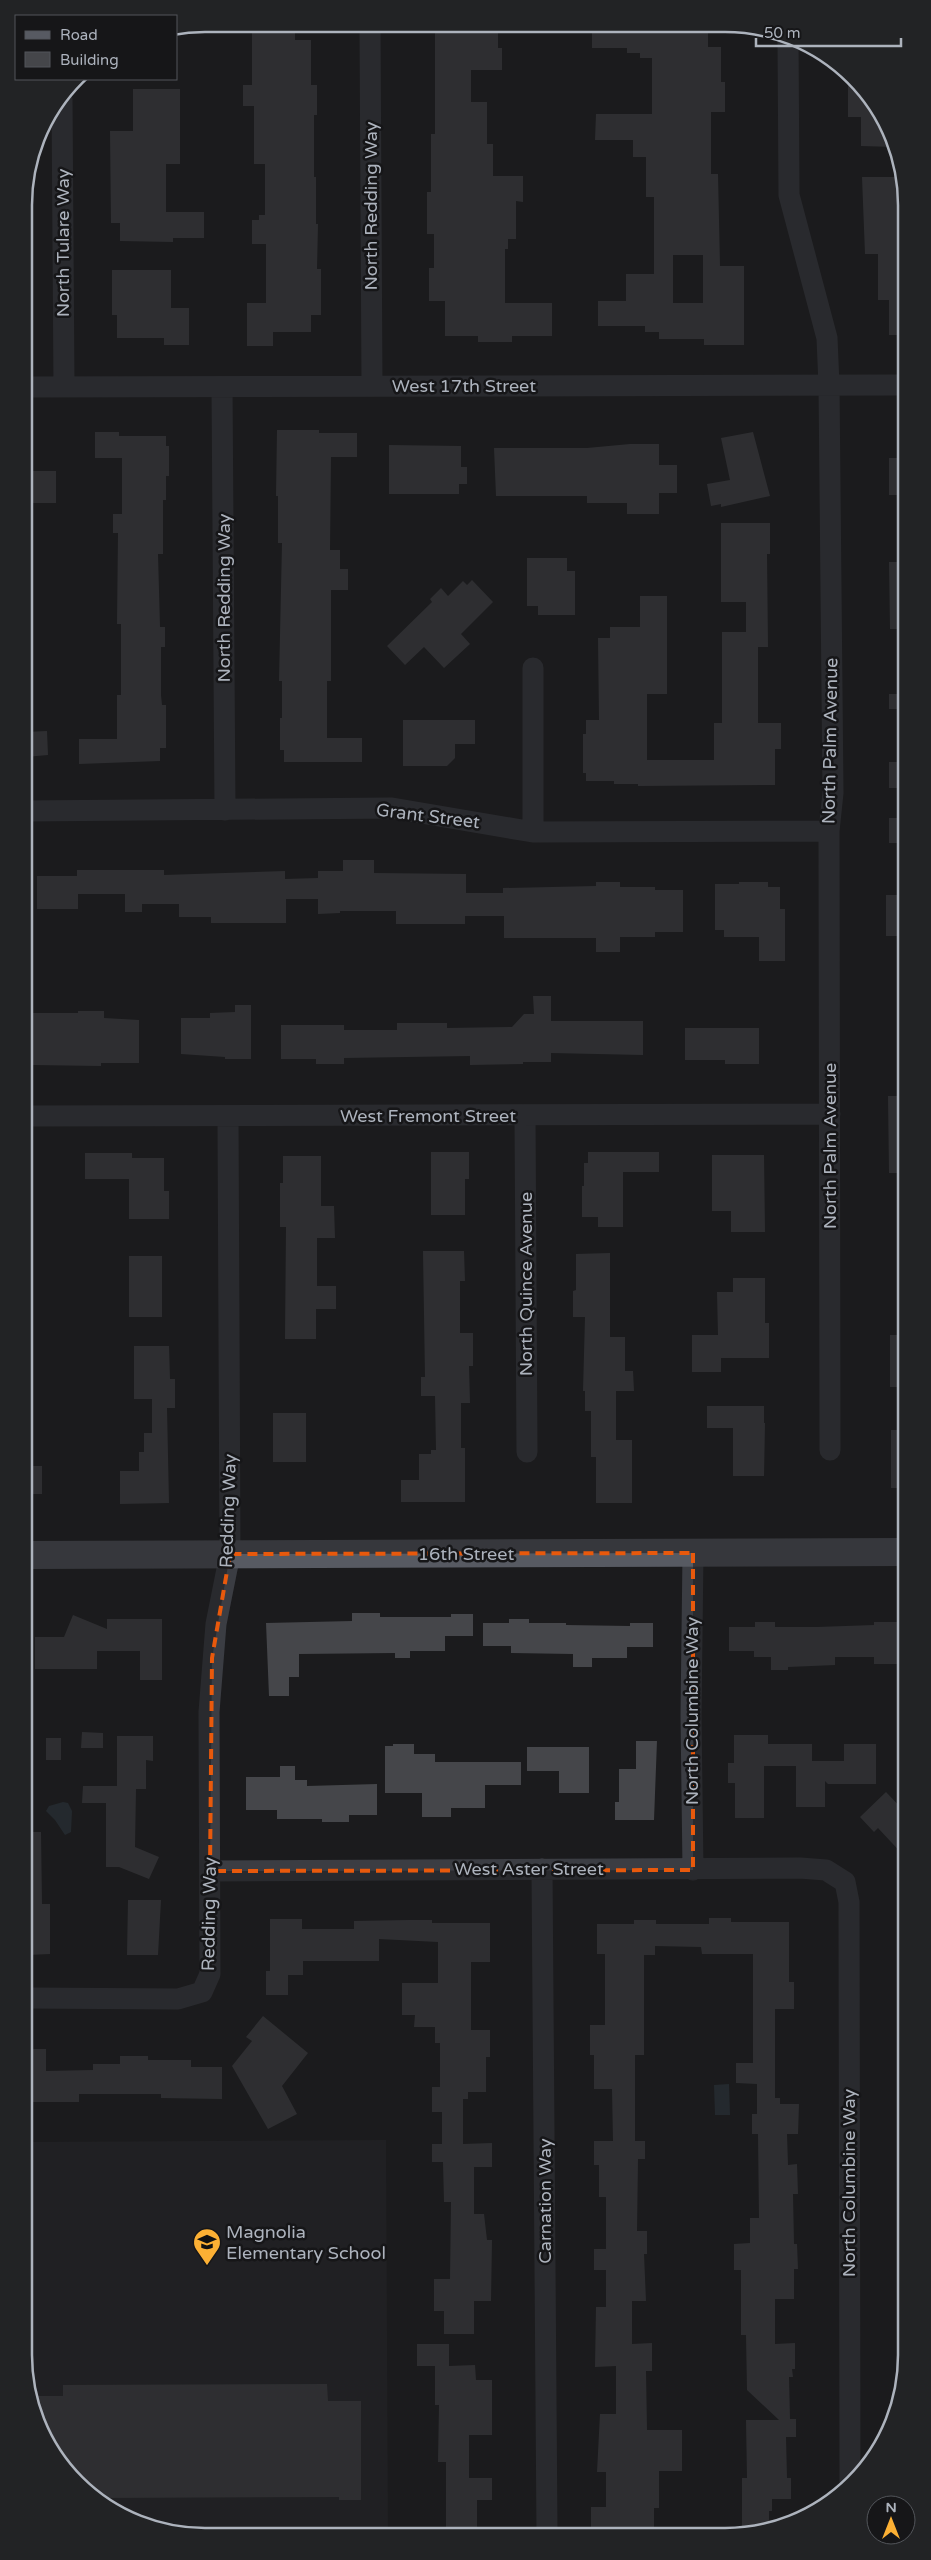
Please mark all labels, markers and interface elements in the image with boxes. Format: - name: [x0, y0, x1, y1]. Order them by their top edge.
- legend: [15, 15, 178, 80]
- scale bar: [756, 15, 901, 47]
- text: 50 m: [764, 24, 801, 42]
- text: Road: [60, 26, 98, 44]
- text: Building: [60, 51, 119, 69]
- street label: North Redding Way: [360, 121, 382, 290]
- street label: North Tulare Way: [52, 168, 74, 317]
- street label: West 17th Street: [392, 375, 536, 397]
- street label: North Redding Way: [213, 513, 235, 682]
- street label: North Palm Avenue: [818, 658, 842, 824]
- street label: Grant Street: [375, 799, 481, 833]
- street label: North Palm Avenue: [819, 1063, 841, 1229]
- street label: West Fremont Street: [340, 1105, 516, 1127]
- street label: North Quince Avenue: [515, 1192, 537, 1376]
- street label: Redding Way: [215, 1453, 241, 1569]
- street label: 16th Street: [418, 1543, 514, 1565]
- street label: North Columbine Way: [681, 1616, 703, 1805]
- street label: Redding Way: [197, 1856, 221, 1971]
- street label: West Aster Street: [454, 1858, 604, 1880]
- street label: North Columbine Way: [838, 2088, 860, 2277]
- street label: Carnation Way: [534, 2138, 556, 2264]
- place label: Magnolia Elementary School: [226, 2221, 386, 2264]
- school or university icon: Magnolia Elementary School: [192, 2227, 222, 2266]
- north arrow: [866, 2495, 916, 2545]
- text: N: [885, 2499, 897, 2516]

